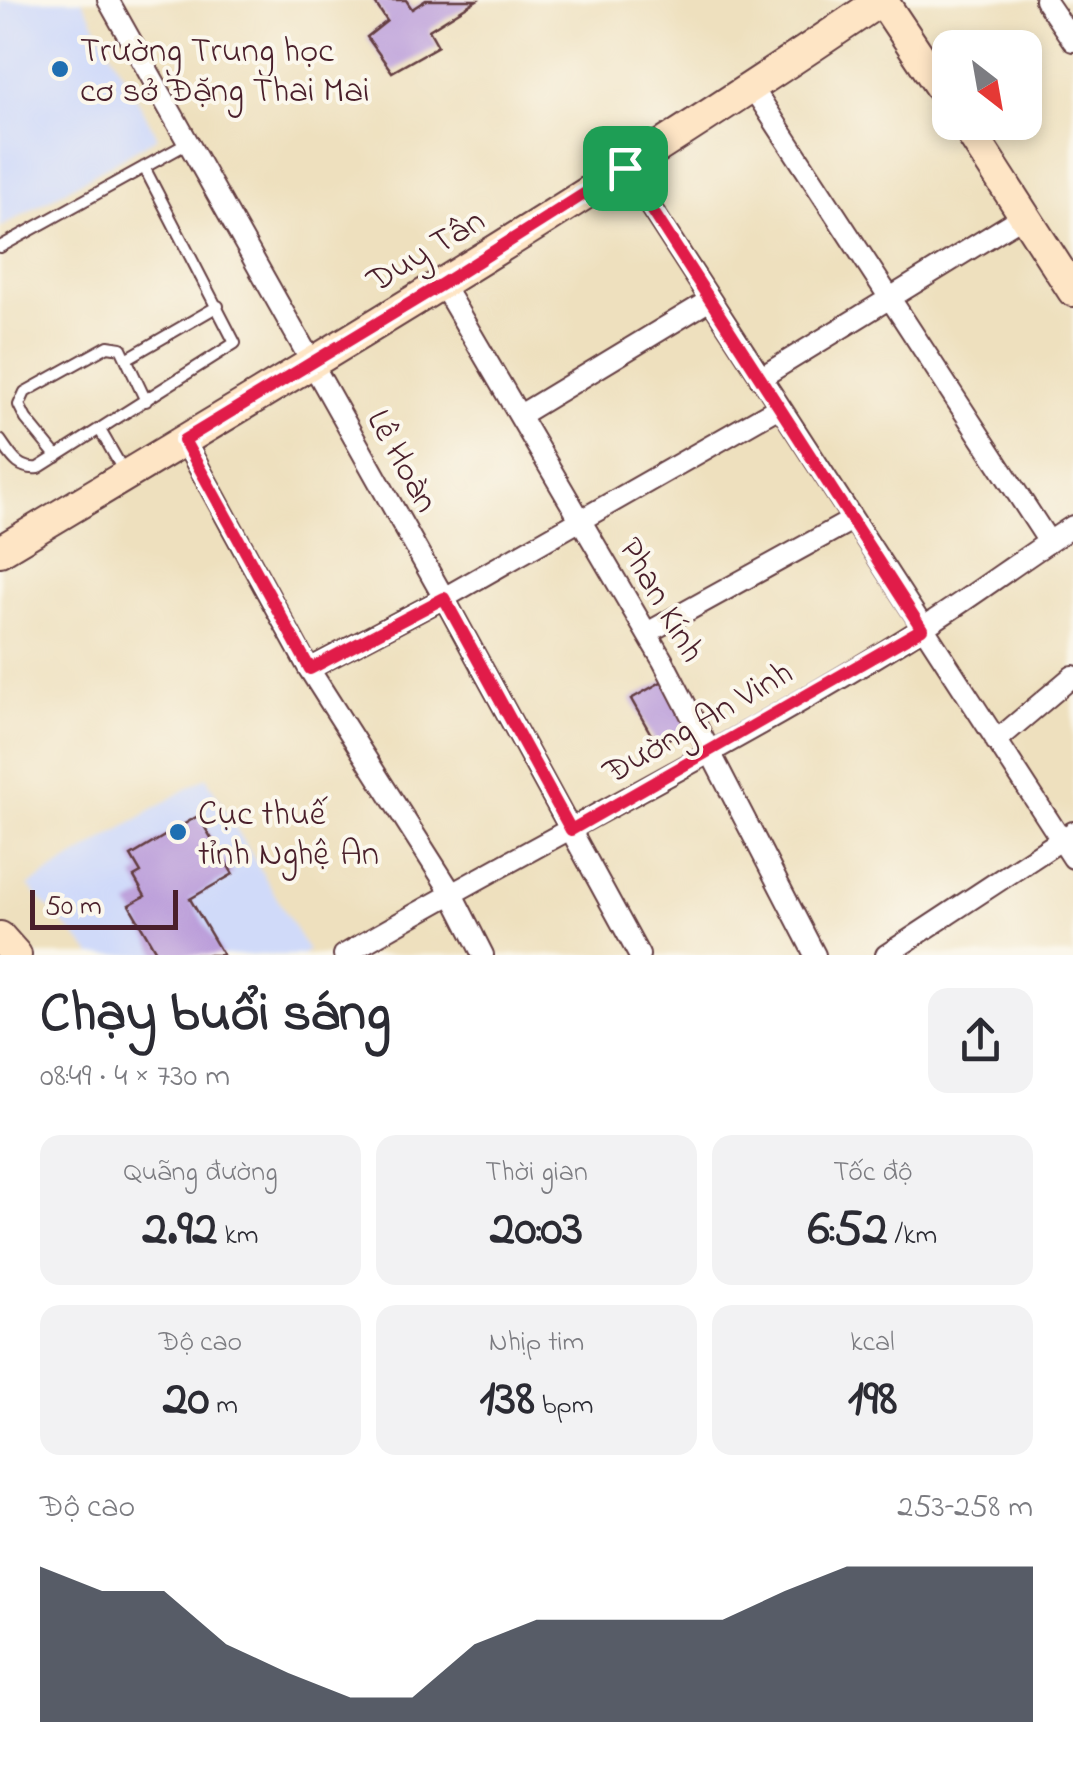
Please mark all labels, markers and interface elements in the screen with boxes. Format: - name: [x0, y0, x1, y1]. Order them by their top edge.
- place label: Trường Trung học cơ sở Đặng Thai Mai: [80, 27, 370, 118]
- north arrow: [932, 30, 1042, 140]
- map controls: [932, 30, 1042, 140]
- marker: Trường Trung học cơ sở Đặng Thai Mai: [49, 58, 71, 80]
- pin: [583, 126, 668, 211]
- icon: arrive: [598, 141, 653, 196]
- street label: Duy Tân: [357, 197, 496, 308]
- street label: Lê Hoàn: [352, 401, 450, 523]
- street label: Phan Kính: [604, 529, 716, 673]
- street label: Đường An Vinh: [594, 649, 803, 799]
- place label: Cục thuế tỉnh Nghệ An: [198, 790, 379, 881]
- marker: Cục thuế tỉnh Nghệ An: [167, 821, 189, 843]
- scale bar: [30, 885, 178, 930]
- text: 50 m: [45, 887, 102, 928]
- text: Chạy buổi sáng: [40, 976, 391, 1056]
- button: share: [928, 988, 1033, 1093]
- text: 08:49 · 4 × 730 m: [40, 1054, 230, 1101]
- text: Quãng đường: [123, 1153, 278, 1194]
- text: Thời gian: [485, 1153, 588, 1194]
- text: Tốc độ: [833, 1153, 912, 1194]
- text: 2.92: [143, 1194, 217, 1267]
- text: 20:03: [490, 1194, 583, 1267]
- text: 6:52: [808, 1194, 888, 1267]
- text: km: [217, 1216, 258, 1257]
- text: /km: [888, 1216, 937, 1257]
- text: Độ cao: [159, 1323, 242, 1364]
- text: Nhịp tim: [489, 1323, 584, 1364]
- text: kcal: [850, 1323, 895, 1364]
- text: 20: [163, 1364, 209, 1437]
- text: 138: [479, 1364, 535, 1437]
- text: 198: [848, 1364, 897, 1437]
- text: m: [209, 1386, 238, 1427]
- text: bpm: [535, 1386, 594, 1427]
- text: Độ cao: [40, 1485, 135, 1532]
- text: 253–258 m: [897, 1485, 1033, 1532]

